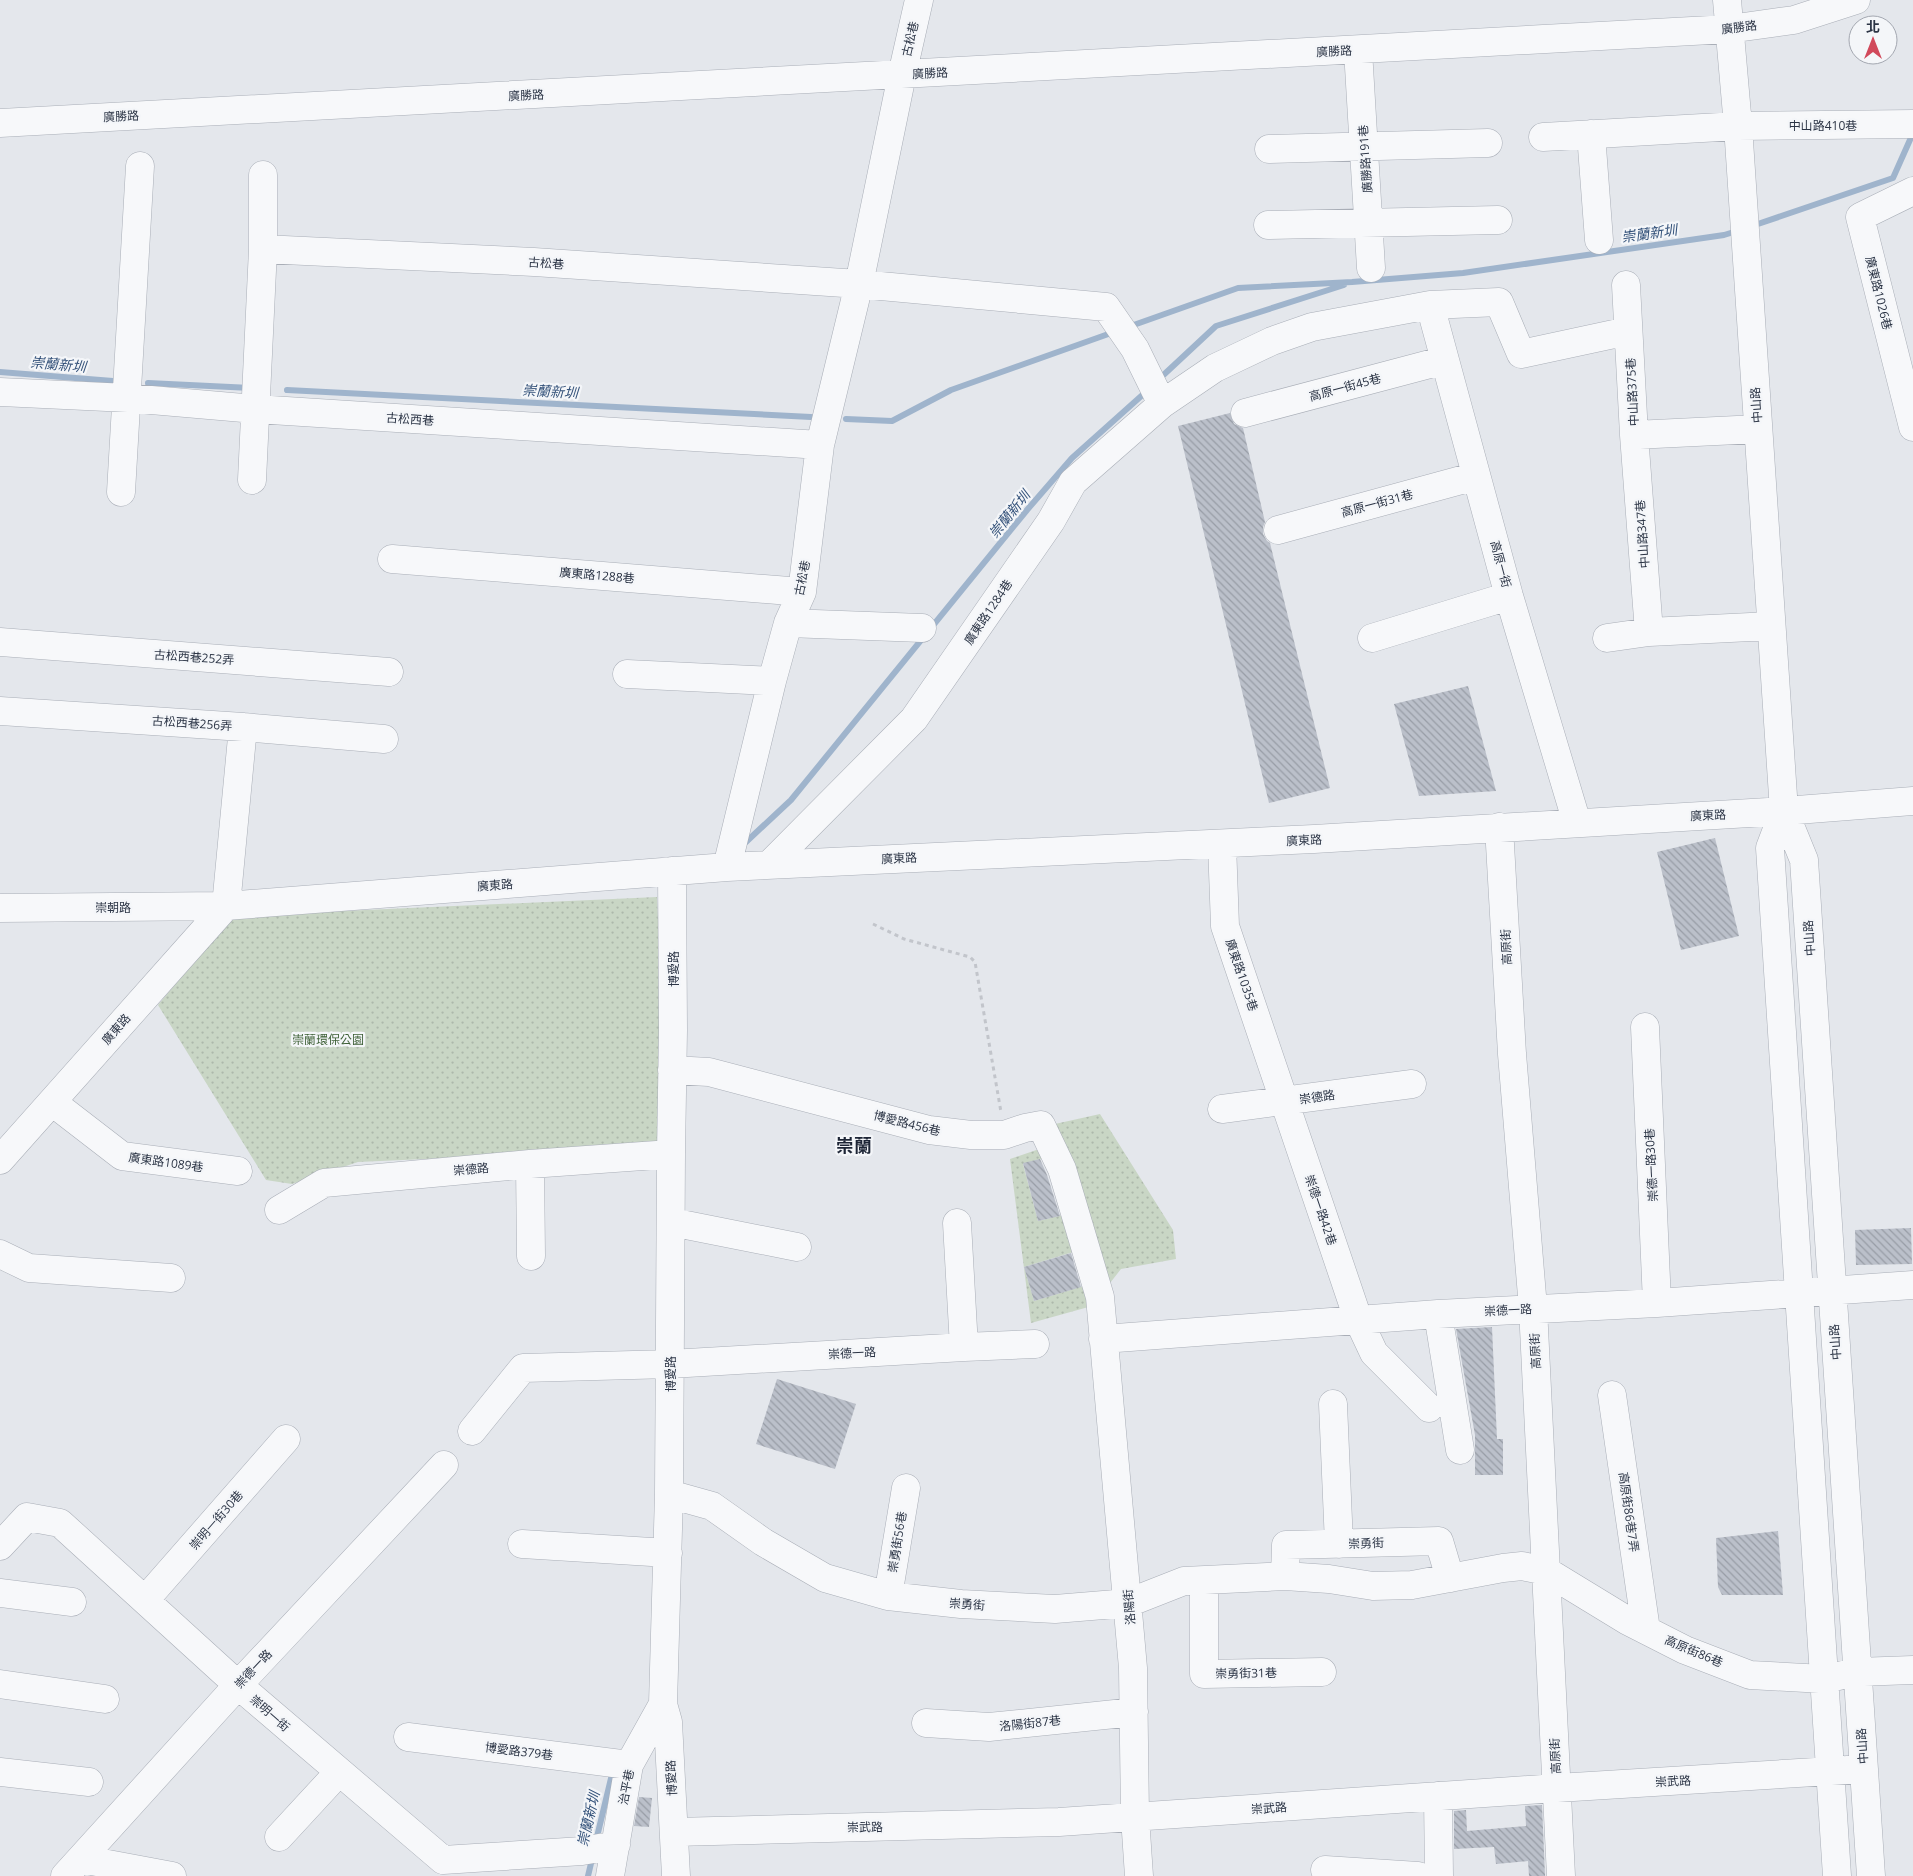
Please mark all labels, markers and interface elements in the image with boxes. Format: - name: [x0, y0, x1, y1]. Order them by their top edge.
- north arrow: [1848, 15, 1898, 65]
- street label: 廣勝路: [1720, 16, 1758, 38]
- text: 北: [1866, 17, 1880, 36]
- street label: 古松巷: [898, 20, 922, 58]
- street label: 廣勝路: [1316, 42, 1352, 60]
- street label: 廣勝路: [912, 64, 948, 82]
- street label: 廣勝路: [508, 86, 544, 104]
- street label: 廣勝路: [103, 107, 139, 125]
- street label: 中山路410巷: [1789, 117, 1857, 134]
- street label: 廣勝路191巷: [1354, 124, 1376, 194]
- water label: 崇蘭新圳: [1620, 219, 1680, 246]
- street label: 古松巷: [527, 253, 565, 273]
- street label: 廣東路1026巷: [1862, 254, 1896, 332]
- water label: 崇蘭新圳: [29, 352, 89, 376]
- street label: 中山路375巷: [1622, 357, 1642, 427]
- street label: 高原一街45巷: [1307, 369, 1383, 405]
- water label: 崇蘭新圳: [522, 380, 580, 402]
- street label: 中山路: [1746, 386, 1766, 424]
- street label: 古松西巷: [385, 409, 435, 429]
- water label: 崇蘭新圳: [984, 485, 1035, 542]
- street label: 高原一街31巷: [1339, 485, 1415, 521]
- street label: 中山路347巷: [1631, 499, 1653, 569]
- street label: 高原一街: [1487, 539, 1515, 589]
- street label: 古松巷: [790, 559, 814, 597]
- street label: 廣東路1288巷: [559, 563, 635, 587]
- street label: 廣東路1284巷: [960, 576, 1016, 648]
- street label: 古松西巷252弄: [153, 646, 235, 668]
- street label: 古松西巷256弄: [151, 712, 233, 734]
- street label: 廣東路: [1690, 806, 1726, 824]
- street label: 廣東路: [1286, 831, 1322, 849]
- street label: 廣東路: [881, 849, 917, 867]
- street label: 廣東路: [476, 875, 514, 895]
- street label: 崇朝路: [95, 899, 131, 916]
- street label: 中山路: [1799, 919, 1819, 957]
- street label: 高原街: [1497, 929, 1515, 965]
- street label: 廣東路1035巷: [1222, 937, 1262, 1013]
- street label: 博愛路: [665, 951, 682, 987]
- street label: 廣東路: [98, 1010, 134, 1048]
- park label: 崇蘭環保公園: [292, 1031, 364, 1048]
- street label: 崇德路: [1298, 1086, 1336, 1108]
- street label: 博愛路456巷: [872, 1106, 942, 1140]
- street label: 崇德一路30巷: [1641, 1128, 1661, 1202]
- district label: 崇蘭: [836, 1133, 872, 1157]
- street label: 廣東路1089巷: [127, 1148, 205, 1176]
- street label: 崇德路: [452, 1159, 490, 1179]
- street label: 崇德一路42巷: [1301, 1172, 1341, 1248]
- street label: 崇德一路: [1484, 1300, 1532, 1320]
- street label: 中山路: [1825, 1323, 1845, 1361]
- street label: 高原街: [1526, 1333, 1544, 1369]
- street label: 崇德一路: [828, 1343, 876, 1363]
- street label: 博愛路: [662, 1356, 679, 1392]
- street label: 高原街86巷7弄: [1615, 1471, 1643, 1553]
- street label: 崇明一街30巷: [185, 1487, 247, 1553]
- street label: 崇勇街56巷: [884, 1510, 910, 1574]
- street label: 崇勇街: [1348, 1534, 1384, 1552]
- street label: 洛陽街: [1119, 1588, 1139, 1626]
- street label: 崇勇街: [948, 1594, 986, 1614]
- street label: 高原街86巷: [1662, 1631, 1726, 1671]
- street label: 崇德一路: [230, 1646, 276, 1692]
- street label: 崇勇街31巷: [1215, 1664, 1277, 1682]
- street label: 崇明一街: [246, 1691, 294, 1735]
- street label: 洛陽街87巷: [998, 1711, 1062, 1735]
- street label: 中山路: [1852, 1727, 1872, 1765]
- street label: 博愛路379巷: [484, 1738, 554, 1764]
- street label: 高原街: [1546, 1738, 1564, 1774]
- street label: 博愛路: [662, 1760, 680, 1796]
- street label: 治平巷: [614, 1768, 638, 1806]
- street label: 崇武路: [1655, 1772, 1691, 1790]
- water label: 崇蘭新圳: [572, 1788, 604, 1848]
- street label: 崇武路: [1250, 1798, 1288, 1818]
- street label: 崇武路: [847, 1818, 883, 1836]

